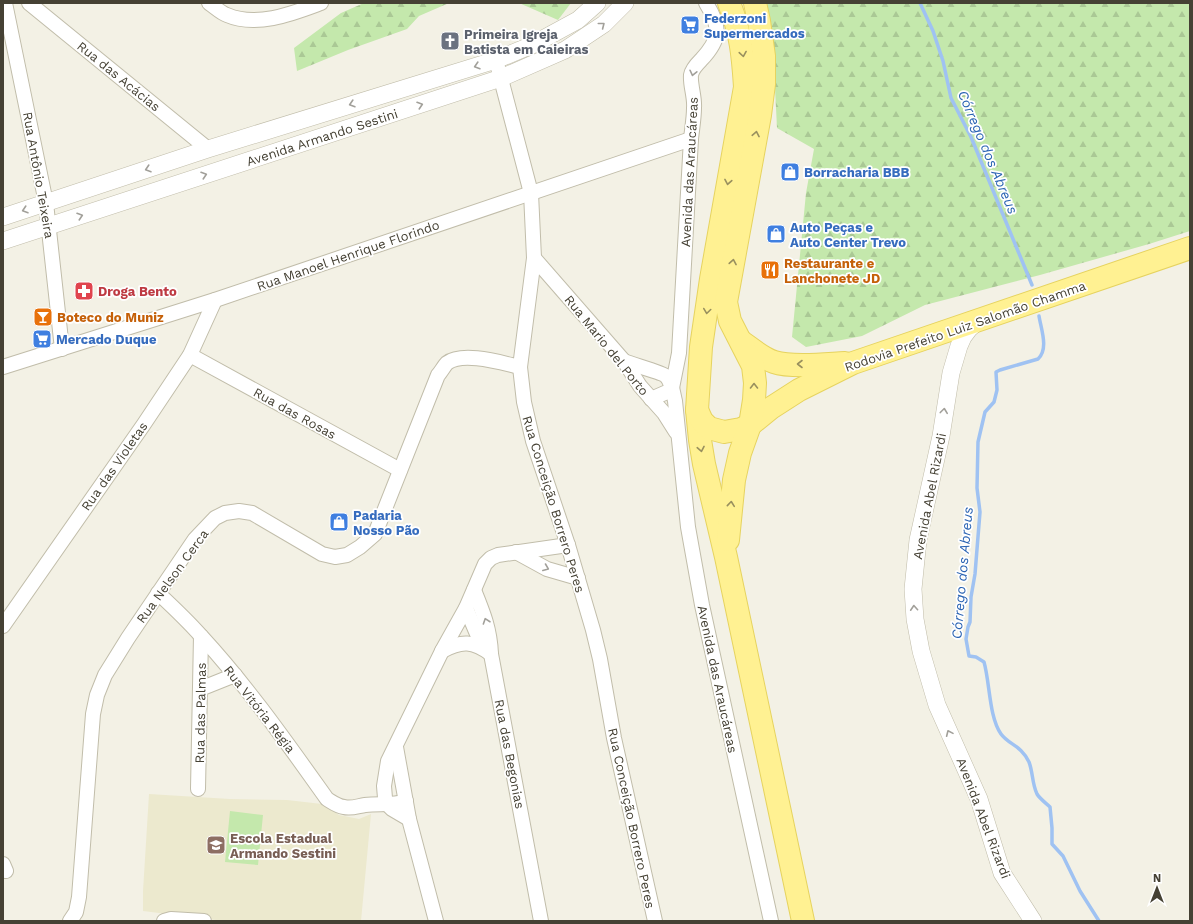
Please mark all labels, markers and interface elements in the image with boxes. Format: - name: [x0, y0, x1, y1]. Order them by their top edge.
- place label: Federzoni Supermercados: [704, 11, 805, 41]
- supermarket icon: Federzoni Supermercados: [679, 14, 701, 36]
- one-way arrow: [598, 22, 605, 29]
- place label: Primeira Igreja Batista em Caieiras: [464, 27, 588, 57]
- church icon: Primeira Igreja Batista em Caieiras: [439, 30, 461, 52]
- street label: Rua das Acácias: [74, 38, 163, 115]
- one-way arrow: [738, 51, 747, 57]
- one-way arrow: [473, 61, 480, 70]
- one-way arrow: [690, 70, 698, 77]
- water label: Córrego dos Abreus: [955, 88, 1021, 216]
- street label: Avenida das Araucáreas: [678, 96, 701, 247]
- one-way arrow: [349, 99, 356, 108]
- one-way arrow: [417, 101, 424, 109]
- street label: Avenida Armando Sestini: [245, 106, 400, 169]
- street label: Rua Antônio Teixeira: [20, 111, 57, 240]
- one-way arrow: [752, 131, 760, 137]
- shop icon: Borracharia BBB: [779, 161, 801, 183]
- one-way arrow: [145, 164, 152, 173]
- place label: Borracharia BBB: [804, 165, 910, 180]
- one-way arrow: [200, 171, 207, 180]
- one-way arrow: [724, 179, 733, 186]
- one-way arrow: [22, 205, 29, 214]
- one-way arrow: [76, 212, 83, 220]
- street label: Rua Manoel Henrique Florindo: [255, 217, 442, 294]
- place label: Auto Peças e Auto Center Trevo: [790, 220, 906, 250]
- shop icon: Auto Peças e Auto Center Trevo: [765, 223, 787, 245]
- place label: Restaurante e Lanchonete JD: [784, 256, 880, 286]
- one-way arrow: [728, 259, 737, 265]
- restaurant icon: Restaurante e Lanchonete JD: [759, 259, 781, 281]
- street label: Rodovia Prefeito Luiz Salomão Chamma: [843, 278, 1088, 375]
- pharmacy icon: Droga Bento: [73, 280, 95, 302]
- place label: Droga Bento: [98, 284, 177, 299]
- street label: Rua Mario del Porto: [562, 292, 652, 399]
- bar icon: Boteco do Muniz: [32, 306, 54, 328]
- one-way arrow: [703, 308, 712, 314]
- place label: Boteco do Muniz: [57, 310, 164, 325]
- supermarket icon: Mercado Duque: [31, 328, 53, 350]
- place label: Mercado Duque: [56, 332, 157, 347]
- one-way arrow: [797, 360, 803, 368]
- one-way arrow: [750, 383, 758, 389]
- street label: Rua das Rosas: [251, 385, 339, 442]
- one-way arrow: [939, 408, 948, 414]
- street label: Rua Conceição Borrero Peres: [519, 414, 588, 595]
- street label: Rua das Violetas: [78, 419, 151, 514]
- street label: Avenida Abel Rizardi: [910, 432, 949, 560]
- one-way arrow: [697, 446, 705, 452]
- one-way arrow: [726, 501, 735, 507]
- water label: Córrego dos Abreus: [948, 506, 976, 640]
- place label: Padaria Nosso Pão: [353, 508, 420, 538]
- shop icon: Padaria Nosso Pão: [328, 511, 350, 533]
- street label: Rua Nelson Cerca: [133, 526, 212, 626]
- one-way arrow: [542, 563, 549, 571]
- street label: Avenida das Araucáreas: [695, 604, 741, 754]
- one-way arrow: [910, 605, 919, 611]
- one-way arrow: [483, 617, 491, 624]
- street label: Rua das Palmas: [192, 662, 209, 763]
- street label: Rua Vitória Régia: [221, 663, 299, 756]
- street label: Rua das Begonias: [492, 698, 528, 810]
- street label: Rua Conceição Borrero Peres: [605, 726, 658, 910]
- one-way arrow: [946, 729, 954, 736]
- street label: Avenida Abel Rizardi: [954, 756, 1014, 881]
- place label: Escola Estadual Armando Sestini: [230, 831, 336, 861]
- school or university icon: Escola Estadual Armando Sestini: [205, 834, 227, 856]
- north arrow: [1137, 868, 1177, 908]
- text: N: [1153, 872, 1161, 885]

